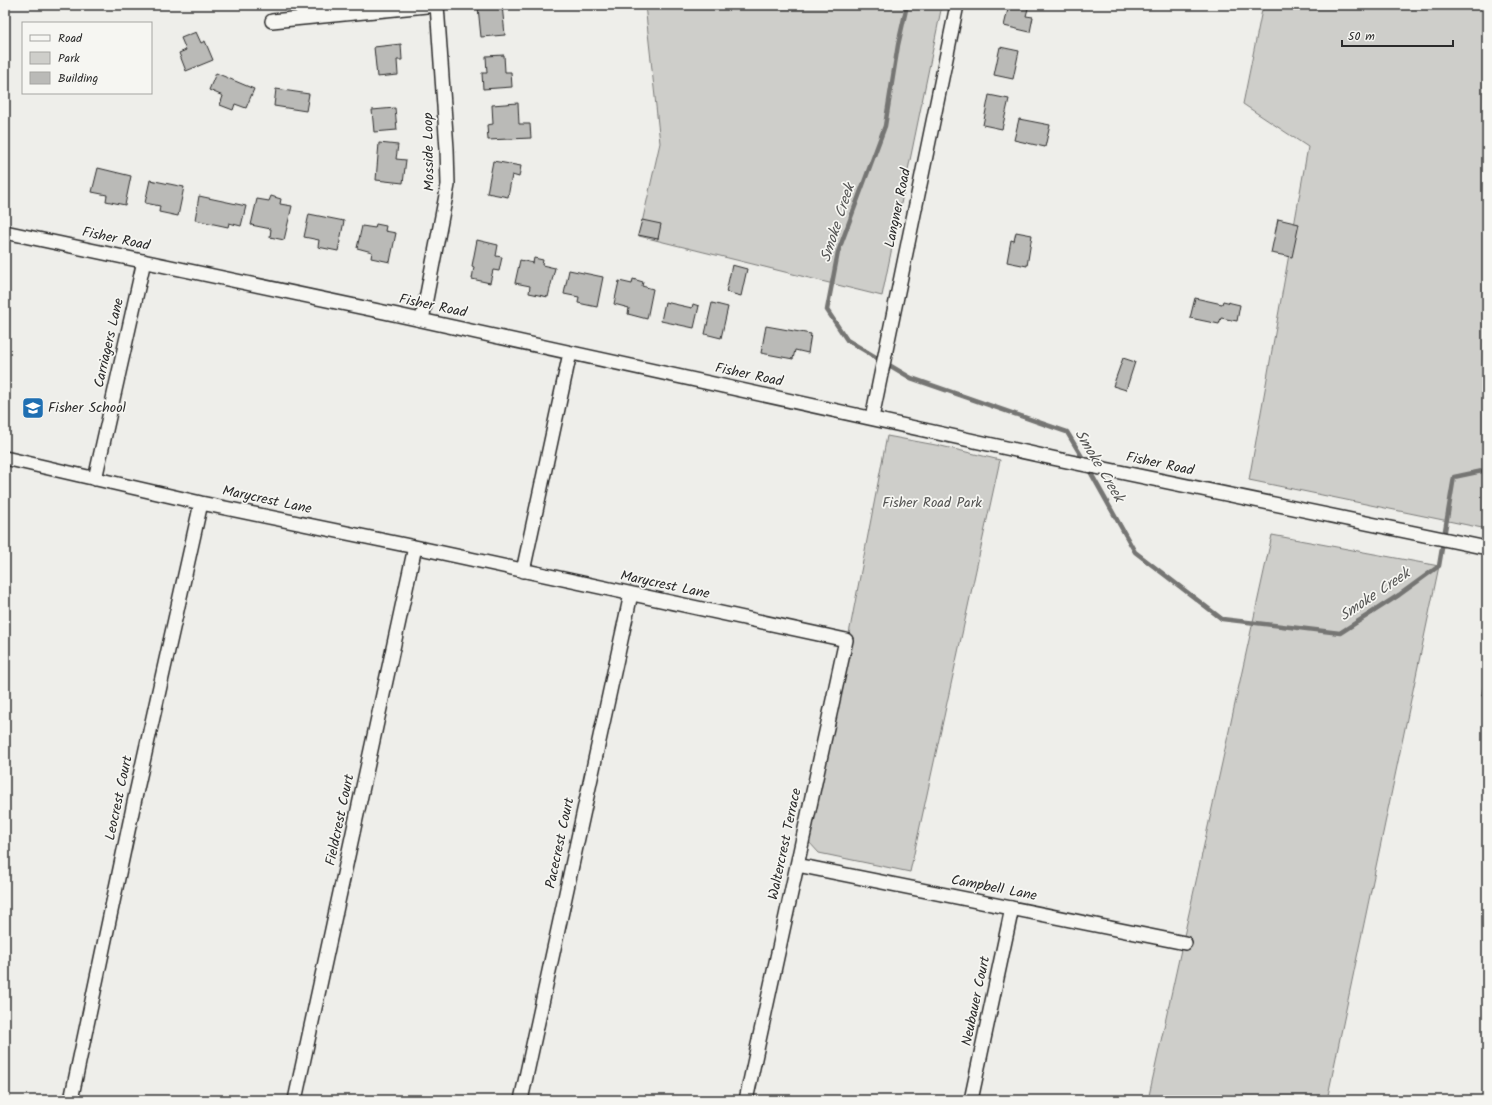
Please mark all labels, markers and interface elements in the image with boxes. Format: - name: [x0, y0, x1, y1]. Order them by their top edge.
- legend: [22, 22, 152, 94]
- scale bar: [1342, 22, 1453, 48]
- text: 50 m: [1348, 27, 1375, 46]
- text: Road: [58, 29, 83, 48]
- text: Park: [58, 49, 80, 68]
- text: Building: [58, 69, 98, 88]
- street label: Mosside Loop: [417, 112, 441, 191]
- street label: Langner Road: [879, 165, 917, 250]
- water label: Smoke Creek: [814, 179, 863, 265]
- street label: Fisher Road: [80, 221, 153, 257]
- street label: Fisher Road: [397, 288, 470, 324]
- street label: Carriagers Lane: [88, 295, 130, 390]
- street label: Fisher Road: [713, 357, 786, 393]
- school or university icon: Fisher School: [20, 395, 46, 421]
- place label: Fisher School: [48, 397, 127, 419]
- water label: Smoke Creek: [1068, 425, 1131, 509]
- street label: Fisher Road: [1124, 446, 1197, 482]
- street label: Marycrest Lane: [220, 480, 314, 520]
- park label: Fisher Road Park: [882, 492, 982, 514]
- water label: Smoke Creek: [1335, 561, 1417, 628]
- street label: Marycrest Lane: [618, 565, 712, 605]
- street label: Leocrest Court: [99, 753, 139, 842]
- street label: Fieldcrest Court: [320, 772, 361, 868]
- street label: Waltercrest Terrace: [762, 785, 808, 902]
- street label: Pacecrest Court: [540, 795, 580, 890]
- street label: Campbell Lane: [949, 869, 1039, 907]
- street label: Neubauer Court: [956, 954, 996, 1048]

